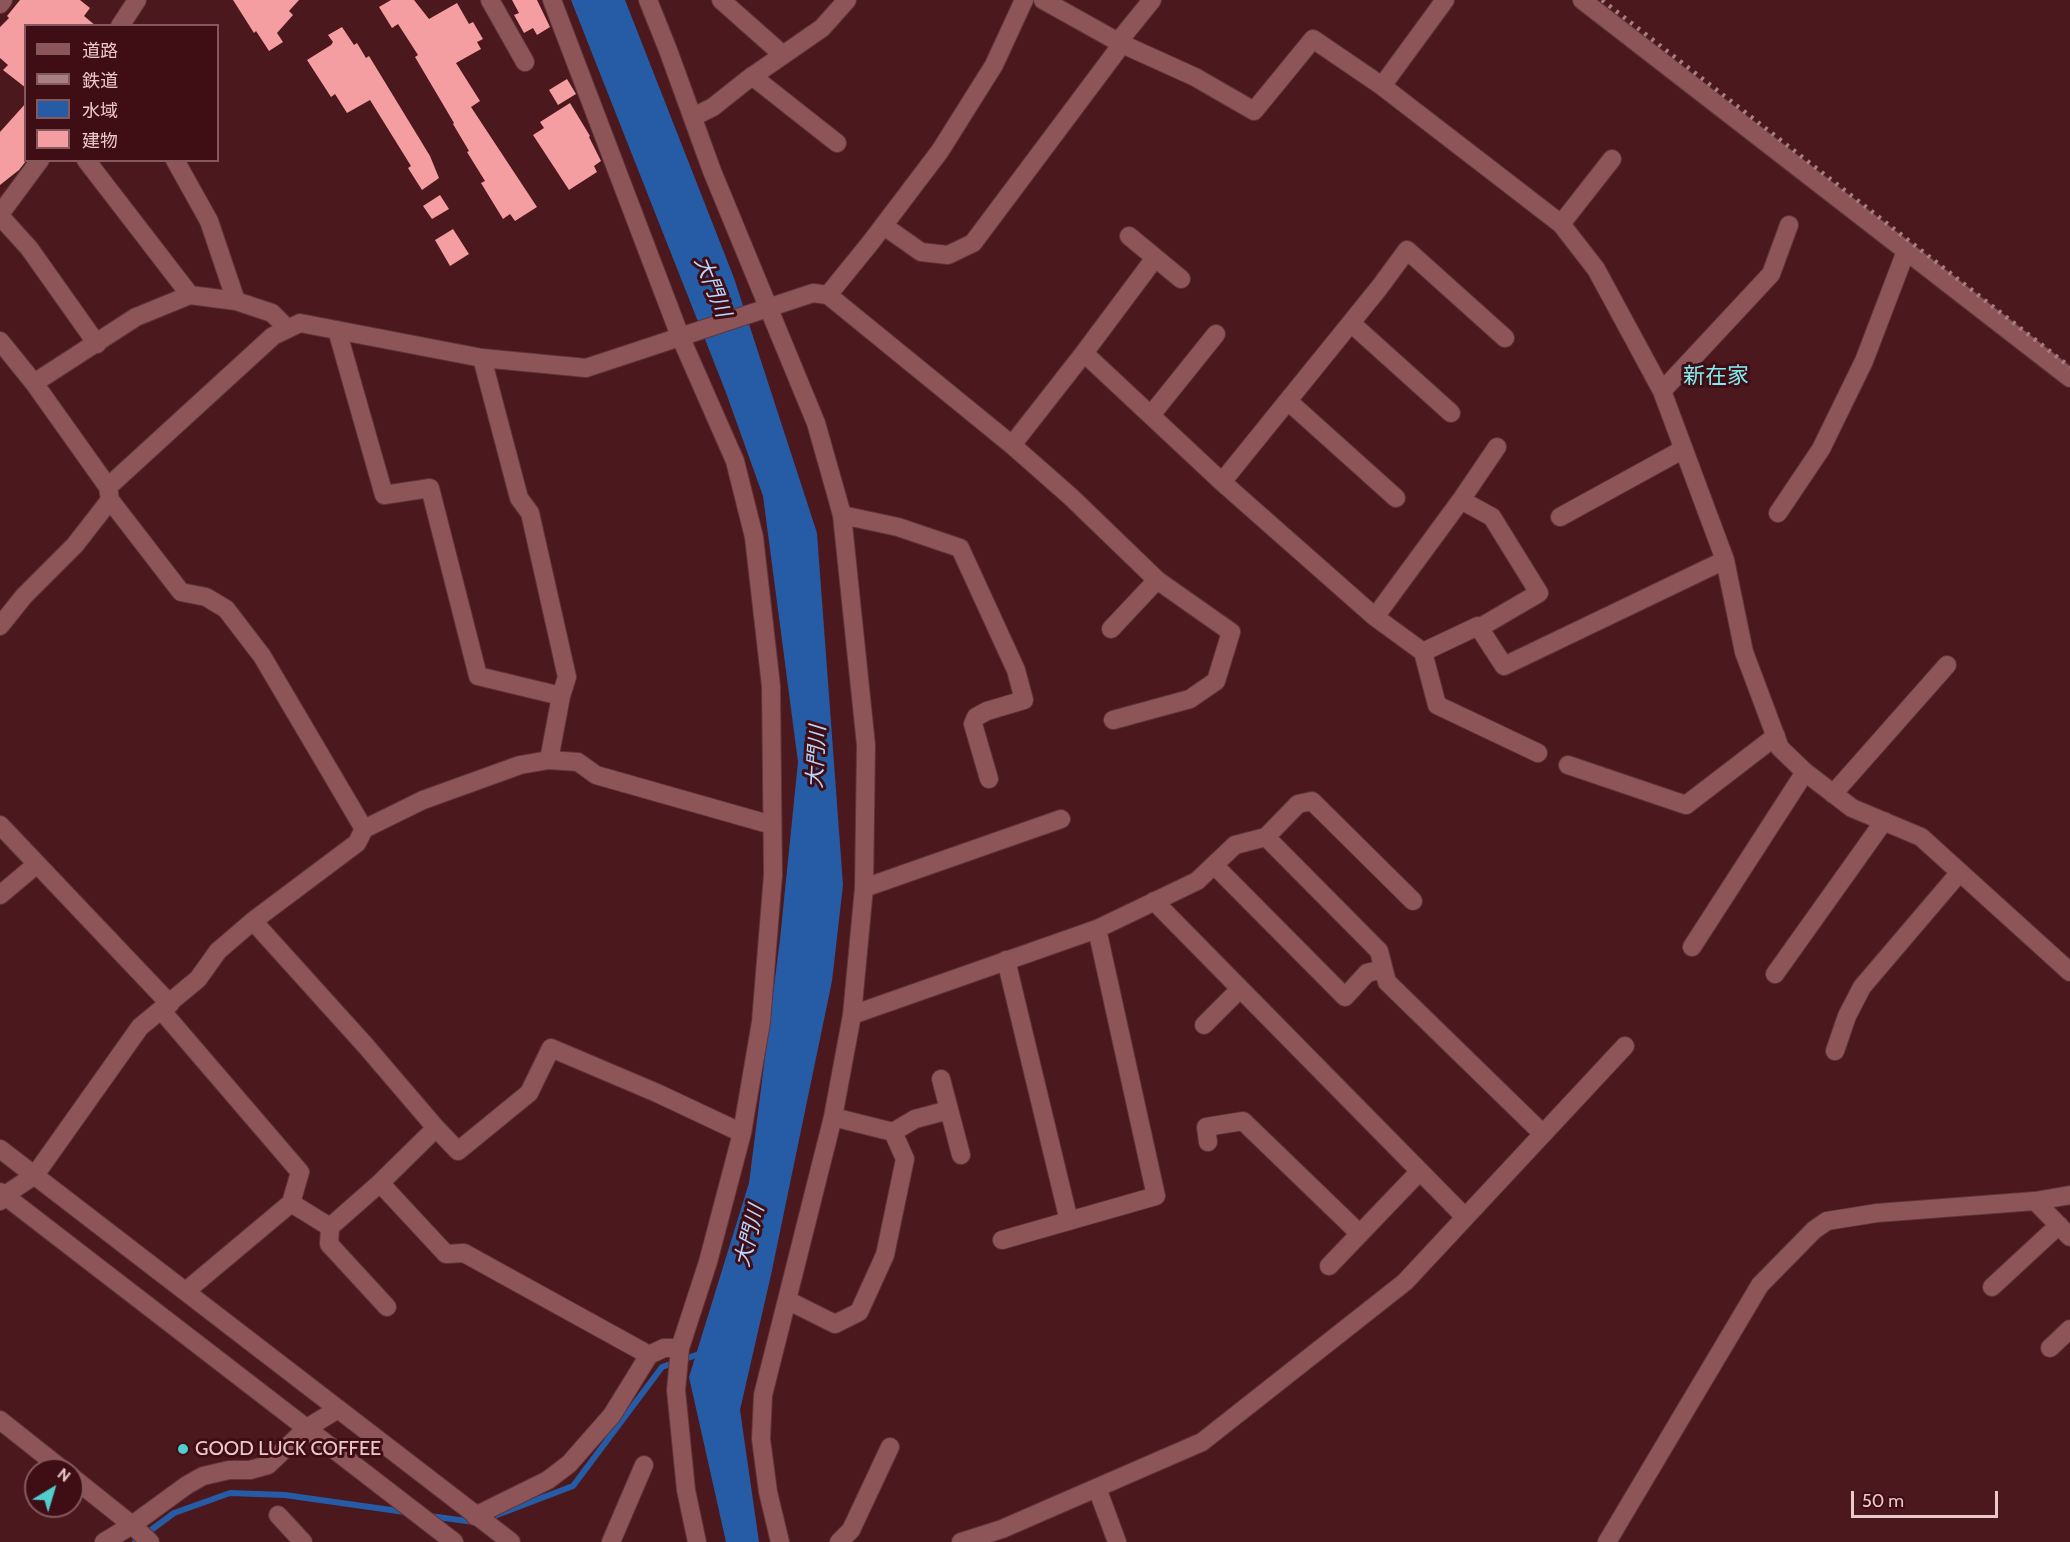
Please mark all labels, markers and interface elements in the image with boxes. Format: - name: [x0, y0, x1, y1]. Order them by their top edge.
- legend: [24, 24, 219, 162]
- text: 道路: [82, 40, 118, 62]
- text: 鉄道: [82, 70, 118, 92]
- text: 水域: [82, 100, 118, 122]
- text: 建物: [82, 130, 118, 152]
- water label: 大門川: [689, 253, 735, 321]
- district label: 新在家: [1683, 364, 1749, 390]
- water label: 大門川: [803, 725, 831, 789]
- water label: 大門川: [730, 1202, 770, 1270]
- place label: GOOD LUCK COFFEE: [195, 1437, 381, 1461]
- marker: GOOD LUCK COFFEE: [176, 1442, 190, 1456]
- north arrow: [24, 1458, 84, 1518]
- text: N: [54, 1464, 74, 1486]
- scale bar: [1854, 1479, 2001, 1517]
- text: 50 m: [1862, 1490, 1904, 1512]

